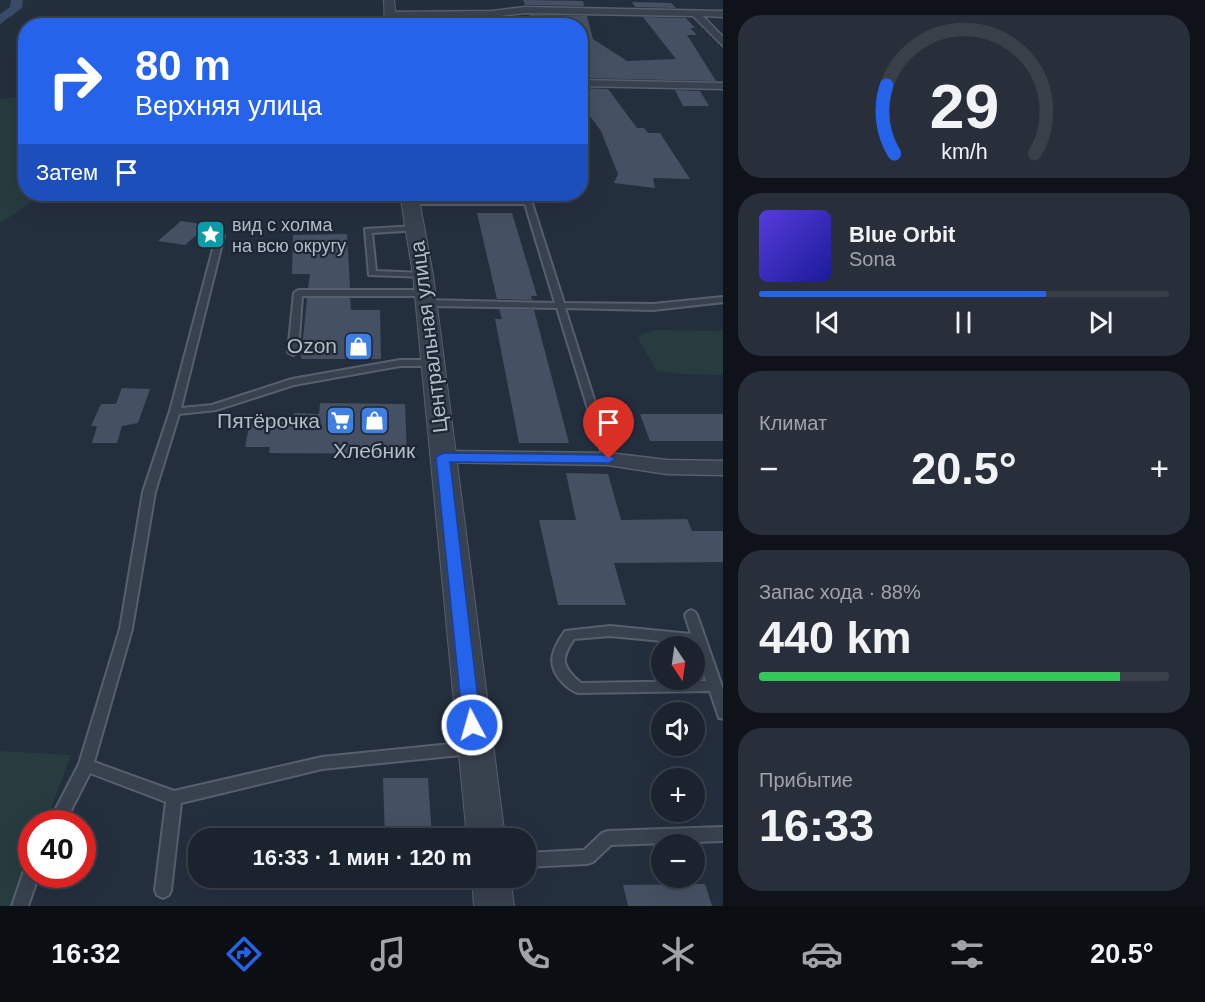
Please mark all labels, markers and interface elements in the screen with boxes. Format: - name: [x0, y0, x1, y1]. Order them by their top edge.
- icon: right: [36, 42, 114, 120]
- text: 80 m: [135, 42, 231, 89]
- text: 29: [929, 72, 999, 141]
- text: Верхняя улица: [135, 91, 322, 121]
- text: km/h: [941, 140, 987, 164]
- icon: arrive: [110, 156, 143, 189]
- text: Затем: [36, 160, 98, 185]
- place label: вид с холма на всю округу: [232, 215, 346, 256]
- place icon: вид с холма на всю округу: [195, 219, 227, 251]
- text: Blue Orbit: [849, 222, 955, 247]
- street label: Центральная улица: [405, 239, 452, 434]
- text: Sona: [849, 248, 896, 270]
- icon: previous: [811, 306, 844, 339]
- icon: pause: [947, 306, 980, 339]
- icon: next: [1084, 306, 1117, 339]
- shop icon: Ozon: [342, 330, 374, 362]
- place label: Ozon: [287, 334, 337, 357]
- pin: [583, 397, 634, 459]
- shop icon: Хлебник: [358, 404, 390, 436]
- supermarket icon: Пятёрочка: [325, 405, 357, 437]
- icon: arrive: [592, 406, 625, 439]
- place label: Пятёрочка: [217, 409, 320, 432]
- text: Климат: [759, 412, 827, 434]
- place label: Хлебник: [333, 439, 416, 462]
- text: 20.5°: [911, 443, 1017, 494]
- text: −: [759, 450, 778, 487]
- text: +: [1150, 450, 1169, 487]
- text: Запас хода · 88%: [759, 581, 921, 603]
- text: 440 km: [759, 612, 912, 663]
- north arrow: [651, 636, 705, 690]
- map controls: [651, 636, 705, 888]
- position arrow: [440, 693, 504, 757]
- button: sound: [651, 702, 705, 756]
- button: +: [651, 768, 705, 822]
- text: Прибытие: [759, 769, 853, 791]
- text: 16:33: [759, 800, 874, 851]
- speed limit sign: 40: [18, 810, 96, 888]
- button: −: [651, 834, 705, 888]
- text: 16:33 · 1 мин · 120 m: [252, 845, 472, 870]
- icon: directions: [223, 933, 265, 975]
- icon: music: [367, 933, 409, 975]
- icon: phone: [512, 933, 554, 975]
- icon: climate: [657, 933, 699, 975]
- icon: car: [801, 933, 843, 975]
- icon: filters: [946, 933, 988, 975]
- text: 16:32: [51, 939, 120, 969]
- text: 20.5°: [1090, 939, 1154, 969]

